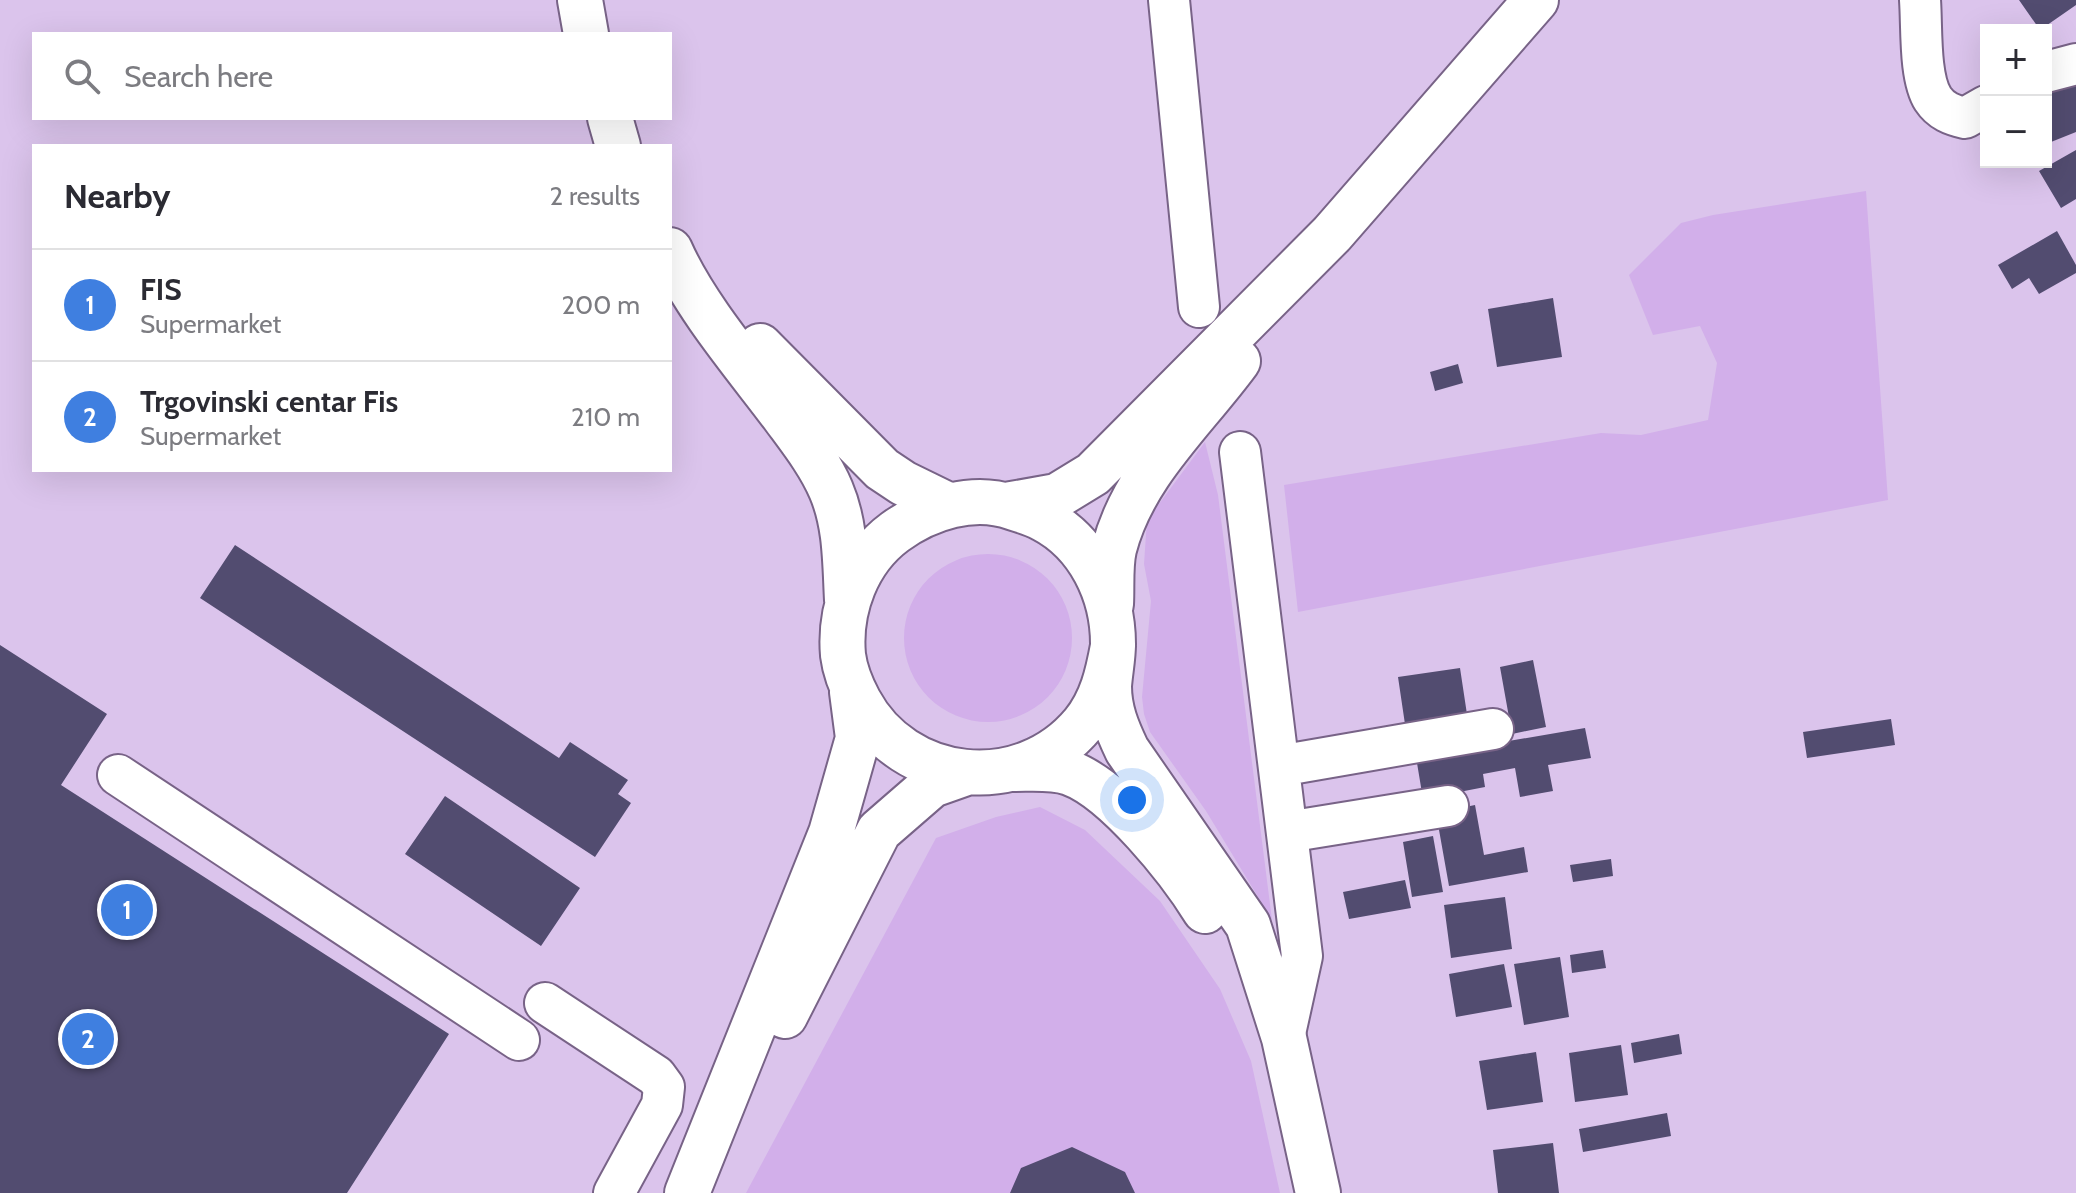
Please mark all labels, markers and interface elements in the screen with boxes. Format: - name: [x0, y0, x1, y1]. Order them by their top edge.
- map controls: [1980, 24, 2052, 168]
- button: +: [1980, 24, 2052, 96]
- search box: [32, 32, 672, 120]
- icon: search: [60, 54, 104, 98]
- text: Search here: [124, 58, 273, 95]
- button: −: [1980, 96, 2052, 168]
- text: Nearby: [64, 175, 171, 217]
- text: 2 results: [549, 180, 640, 212]
- text: FIS: [140, 271, 182, 308]
- text: 1: [85, 289, 95, 321]
- text: 200 m: [561, 289, 640, 321]
- text: Supermarket: [140, 308, 281, 340]
- text: Trgovinski centar Fis: [140, 383, 398, 420]
- text: 2: [83, 401, 97, 433]
- text: 210 m: [571, 401, 640, 433]
- text: Supermarket: [140, 420, 281, 452]
- your location: [1112, 780, 1152, 820]
- pin: 1: [101, 880, 153, 940]
- pin: 2: [62, 1009, 114, 1069]

